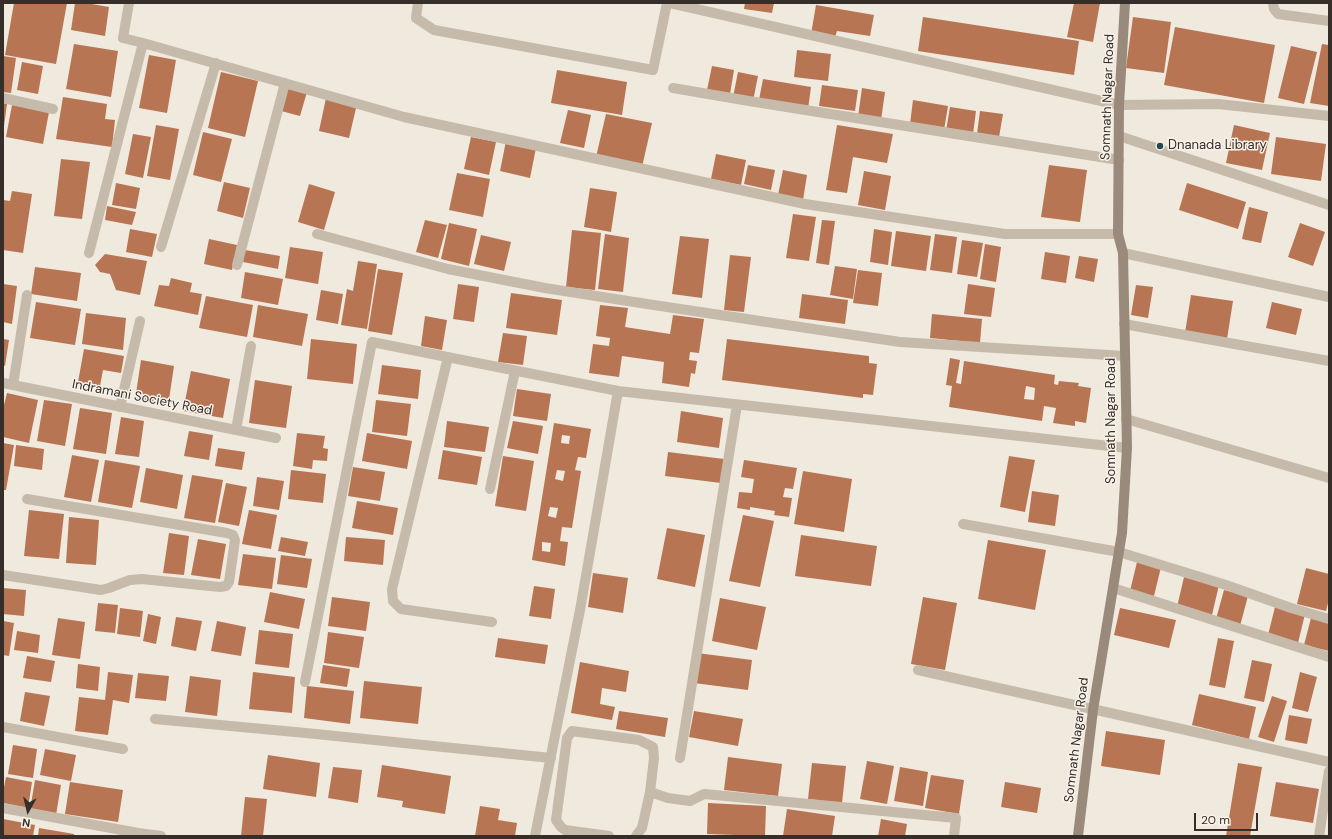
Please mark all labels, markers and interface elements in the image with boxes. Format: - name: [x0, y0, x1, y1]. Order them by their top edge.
- street label: Somnath Nagar Road: [1098, 34, 1118, 160]
- place label: Dnanada Library: [1168, 138, 1267, 154]
- marker: Dnanada Library: [1155, 141, 1165, 151]
- street label: Somnath Nagar Road: [1104, 358, 1120, 484]
- street label: Indramani Society Road: [71, 377, 213, 419]
- street label: Somnath Nagar Road: [1062, 676, 1092, 804]
- north arrow: [8, 791, 48, 831]
- scale bar: [1196, 805, 1260, 831]
- text: 20 m: [1201, 812, 1230, 828]
- text: N: [21, 815, 31, 830]

